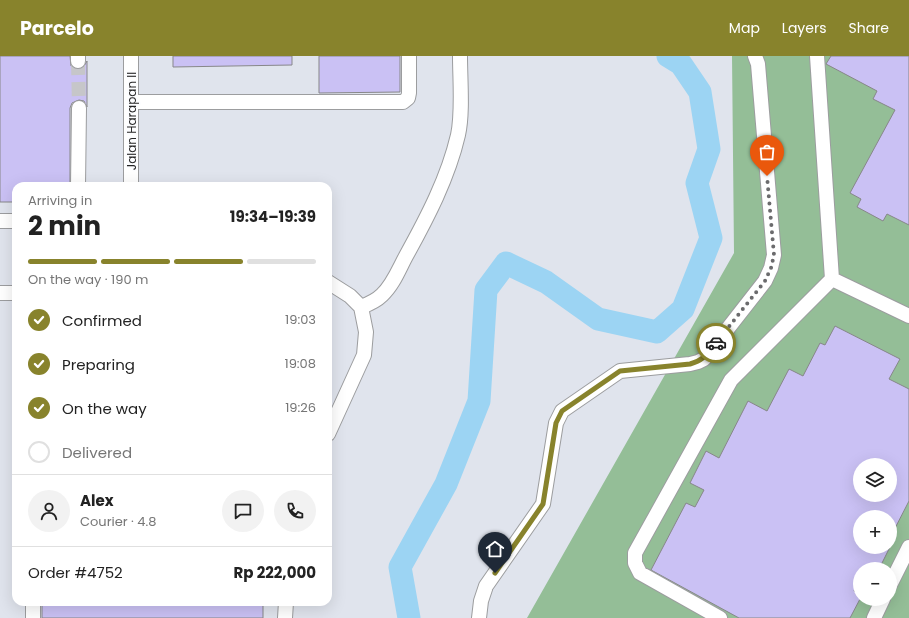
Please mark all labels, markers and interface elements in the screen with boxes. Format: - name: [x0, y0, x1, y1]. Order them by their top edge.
- text: Parcelo: [20, 15, 94, 42]
- text: Map: [729, 18, 760, 38]
- text: Layers: [782, 18, 826, 38]
- text: Share: [848, 18, 889, 38]
- street label: Jalan Harapan II: [123, 72, 140, 170]
- pin: [750, 135, 784, 176]
- icon: bag: [756, 141, 778, 163]
- text: Arriving in: [28, 191, 92, 210]
- text: 19:34–19:39: [230, 206, 316, 227]
- text: 2 min: [28, 208, 101, 244]
- text: On the way · 190 m: [28, 270, 148, 289]
- icon: check: [28, 309, 50, 331]
- text: Confirmed: [62, 310, 142, 331]
- text: 19:03: [285, 310, 316, 329]
- courier: [696, 323, 736, 363]
- icon: car: [705, 332, 727, 354]
- icon: check: [28, 353, 50, 375]
- text: Preparing: [62, 354, 135, 375]
- text: 19:08: [285, 354, 316, 373]
- icon: check: [28, 397, 50, 419]
- text: On the way: [62, 398, 147, 419]
- text: 19:26: [285, 398, 316, 417]
- text: Delivered: [62, 442, 132, 463]
- map controls: [853, 458, 897, 606]
- button: layers: [853, 458, 897, 502]
- button: person: [28, 490, 70, 532]
- text: Alex: [80, 490, 114, 511]
- button: chat: [222, 490, 264, 532]
- button: phone: [274, 490, 316, 532]
- button: +: [853, 510, 897, 554]
- text: Courier · 4.8: [80, 512, 156, 531]
- pin: [478, 532, 512, 573]
- icon: home: [484, 538, 506, 560]
- text: Order #4752: [28, 562, 123, 583]
- text: Rp 222,000: [234, 562, 316, 583]
- button: −: [853, 562, 897, 606]

